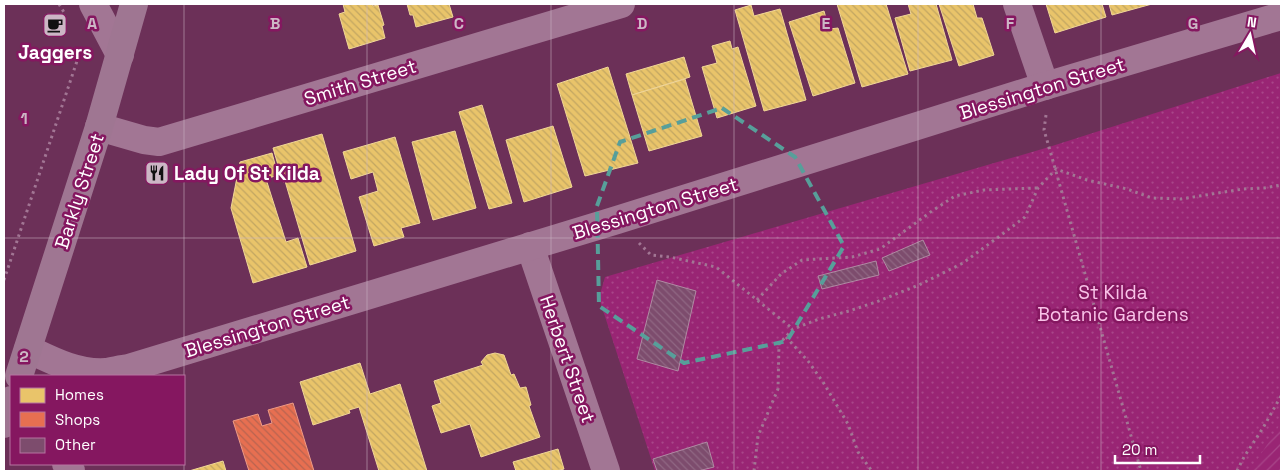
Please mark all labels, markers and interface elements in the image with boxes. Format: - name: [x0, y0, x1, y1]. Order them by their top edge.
- north arrow: [1225, 10, 1275, 60]
- cafe icon: Jaggers: [42, 12, 68, 38]
- text: A: [87, 13, 97, 34]
- text: B: [270, 13, 280, 34]
- text: C: [454, 13, 464, 34]
- text: D: [637, 13, 647, 34]
- text: E: [822, 13, 831, 34]
- text: F: [1006, 13, 1015, 34]
- text: G: [1188, 13, 1198, 34]
- text: N: [1246, 13, 1258, 32]
- place label: Jaggers: [18, 40, 92, 65]
- street label: Blessington Street: [956, 51, 1128, 126]
- street label: Smith Street: [301, 54, 419, 111]
- text: 1: [20, 108, 28, 129]
- street label: Barkly Street: [49, 130, 110, 252]
- restaurant icon: Lady Of St Kilda: [144, 160, 170, 186]
- place label: Lady Of St Kilda: [174, 161, 320, 186]
- street label: Blessington Street: [569, 171, 741, 246]
- park label: St Kilda Botanic Gardens: [1037, 280, 1189, 327]
- street label: Blessington Street: [181, 289, 353, 364]
- street label: Herbert Street: [534, 292, 601, 426]
- text: 2: [19, 346, 29, 367]
- legend: [10, 375, 185, 465]
- text: Homes: [55, 385, 104, 404]
- text: Shops: [55, 410, 100, 429]
- scale bar: [1115, 432, 1200, 464]
- text: Other: [55, 435, 96, 454]
- text: 20 m: [1122, 440, 1157, 459]

